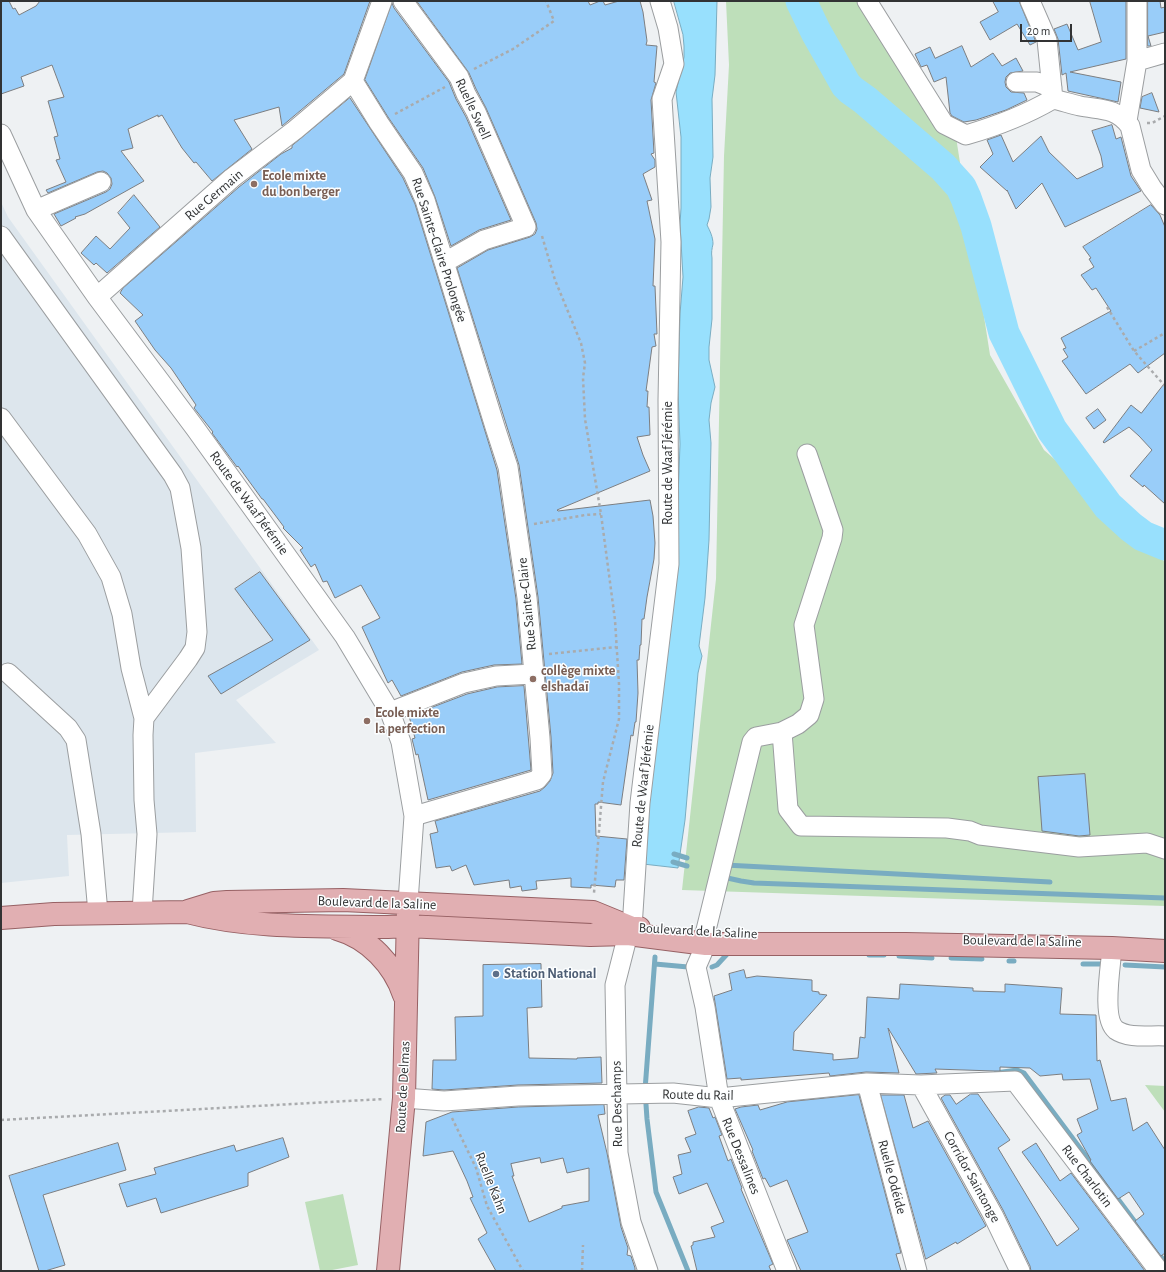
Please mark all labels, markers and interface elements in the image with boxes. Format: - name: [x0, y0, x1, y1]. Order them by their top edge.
- scale bar: [1022, 16, 1074, 42]
- text: 20 m: [1027, 25, 1050, 37]
- street label: Ruelle Swell: [452, 76, 494, 142]
- street label: Rue Germain: [181, 166, 247, 224]
- place label: Ecole mixte du bon berger: [262, 168, 340, 200]
- street label: Rue Sainte-Claire Prolongée: [408, 175, 470, 325]
- marker: Ecole mixte du bon berger: [249, 179, 259, 189]
- street label: Route de Waaf Jérémie: [660, 401, 676, 525]
- street label: Route de Waaf Jérémie: [206, 448, 292, 558]
- street label: Rue Sainte-Claire: [514, 557, 540, 651]
- place label: collège mixte elshadaï: [541, 663, 615, 696]
- marker: collège mixte elshadaï: [528, 674, 538, 684]
- place label: Ecole mixte la perfection: [375, 705, 445, 738]
- marker: Ecole mixte la perfection: [362, 716, 372, 726]
- street label: Route de Waaf Jérémie: [628, 723, 658, 849]
- street label: Boulevard de la Saline: [317, 893, 437, 913]
- street label: Boulevard de la Saline: [638, 919, 758, 943]
- street label: Boulevard de la Saline: [962, 932, 1082, 950]
- place label: Station National: [504, 966, 596, 982]
- marker: Station National: [491, 969, 501, 979]
- street label: Route de Delmas: [392, 1041, 414, 1133]
- street label: Rue Deschamps: [608, 1061, 626, 1147]
- street label: Route du Rail: [662, 1086, 734, 1104]
- street label: Rue Dessalines: [718, 1115, 764, 1197]
- street label: Corridor Saintonge: [940, 1128, 1004, 1226]
- street label: Ruelle Odéide: [874, 1138, 910, 1216]
- street label: Rue Charlotin: [1058, 1141, 1116, 1211]
- street label: Ruelle Kahn: [471, 1150, 511, 1216]

